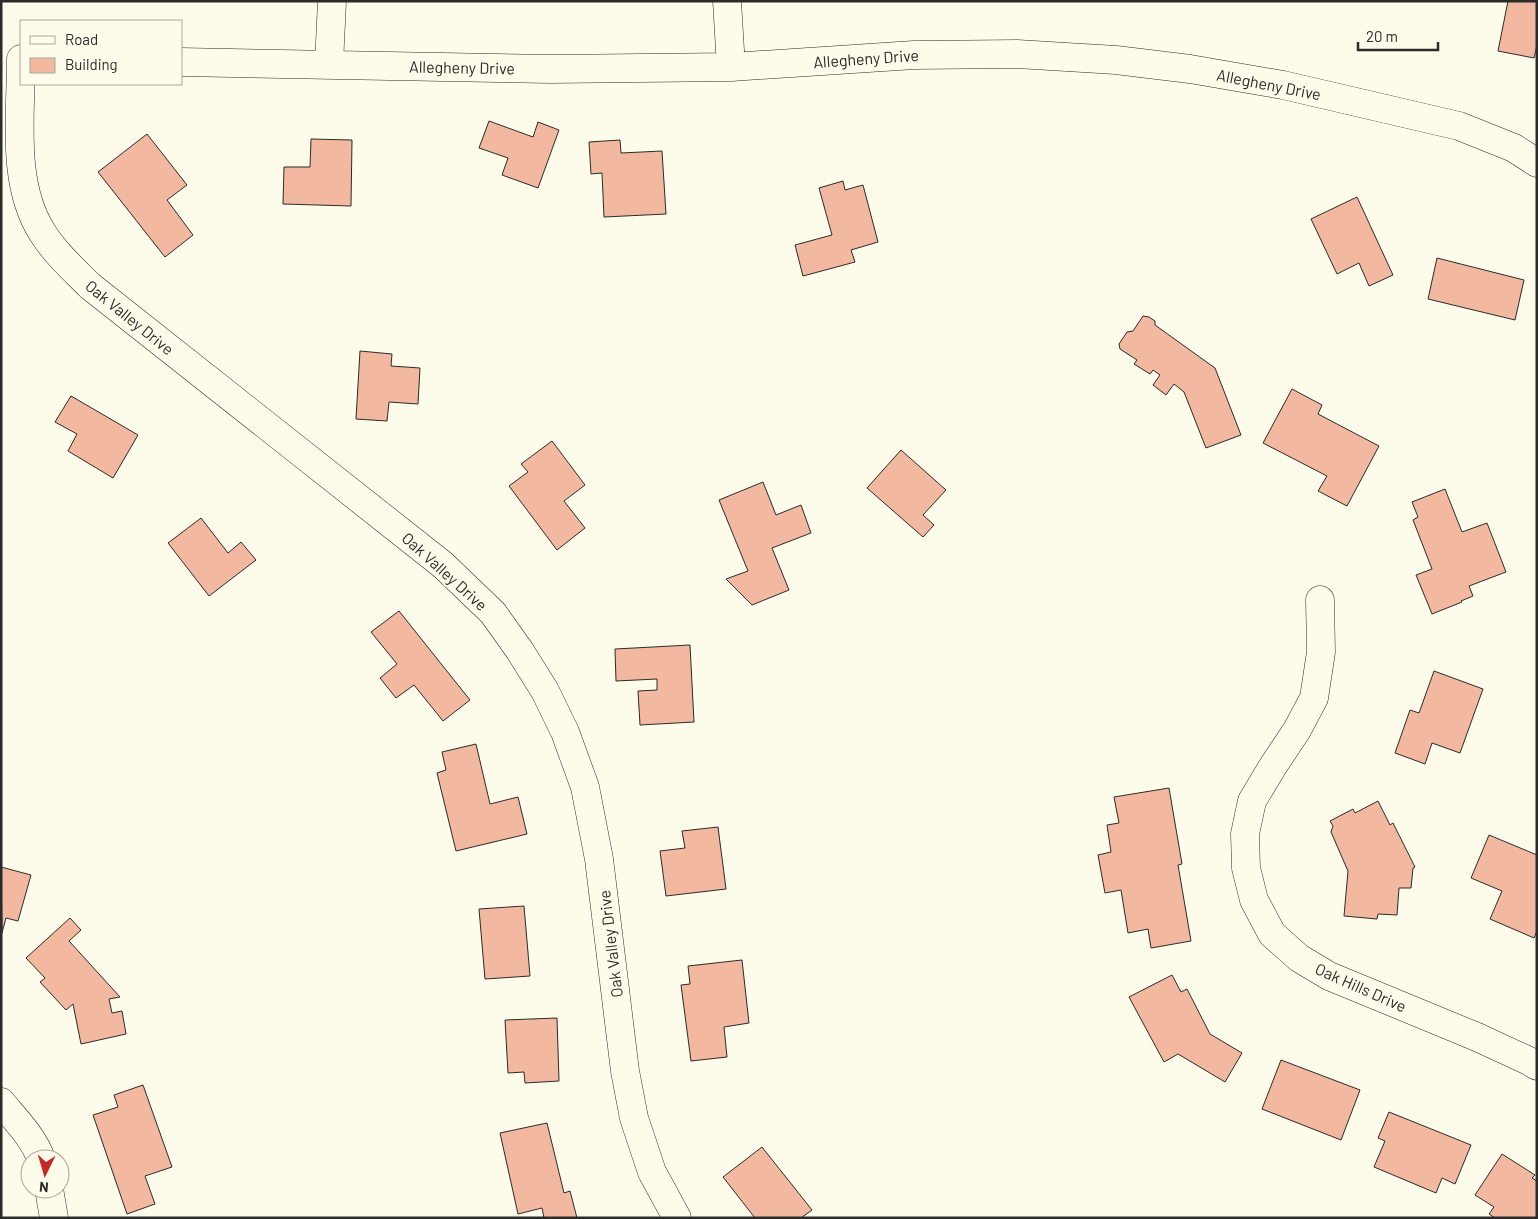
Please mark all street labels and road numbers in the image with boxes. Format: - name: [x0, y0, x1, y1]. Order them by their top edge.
- street label: Allegheny Drive: [813, 45, 919, 71]
- street label: Allegheny Drive: [409, 57, 515, 77]
- street label: Allegheny Drive: [1215, 65, 1323, 103]
- street label: Oak Valley Drive: [82, 276, 178, 358]
- street label: Oak Valley Drive: [399, 528, 491, 614]
- street label: Oak Valley Drive: [594, 889, 626, 999]
- street label: Oak Hills Drive: [1313, 958, 1409, 1016]

